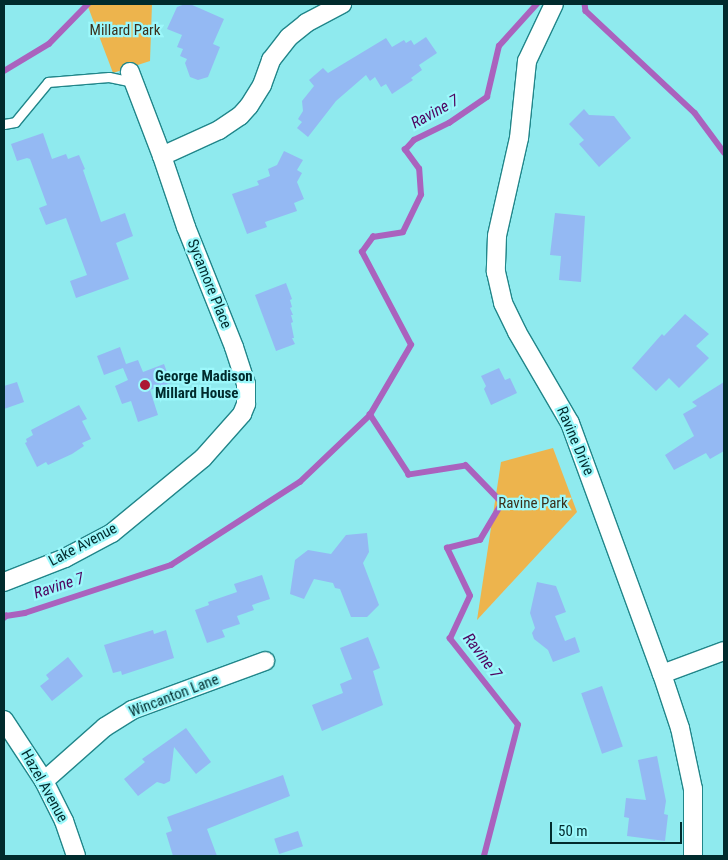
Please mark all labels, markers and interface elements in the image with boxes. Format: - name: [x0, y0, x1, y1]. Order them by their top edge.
- park label: Millard Park: [90, 22, 160, 40]
- water label: Ravine 7: [408, 91, 462, 133]
- street label: Sycamore Place: [183, 237, 235, 331]
- place label: George Madison Millard House: [155, 367, 253, 402]
- marker: George Madison Millard House: [139, 379, 151, 391]
- street label: Ravine Drive: [553, 404, 597, 478]
- park label: Ravine Park: [498, 495, 568, 513]
- street label: Lake Avenue: [46, 520, 120, 570]
- water label: Ravine 7: [31, 569, 87, 603]
- water label: Ravine 7: [459, 630, 505, 682]
- street label: Wincanton Lane: [127, 671, 221, 721]
- street label: Hazel Avenue: [17, 747, 71, 825]
- scale bar: [553, 812, 686, 844]
- text: 50 m: [558, 822, 588, 840]

